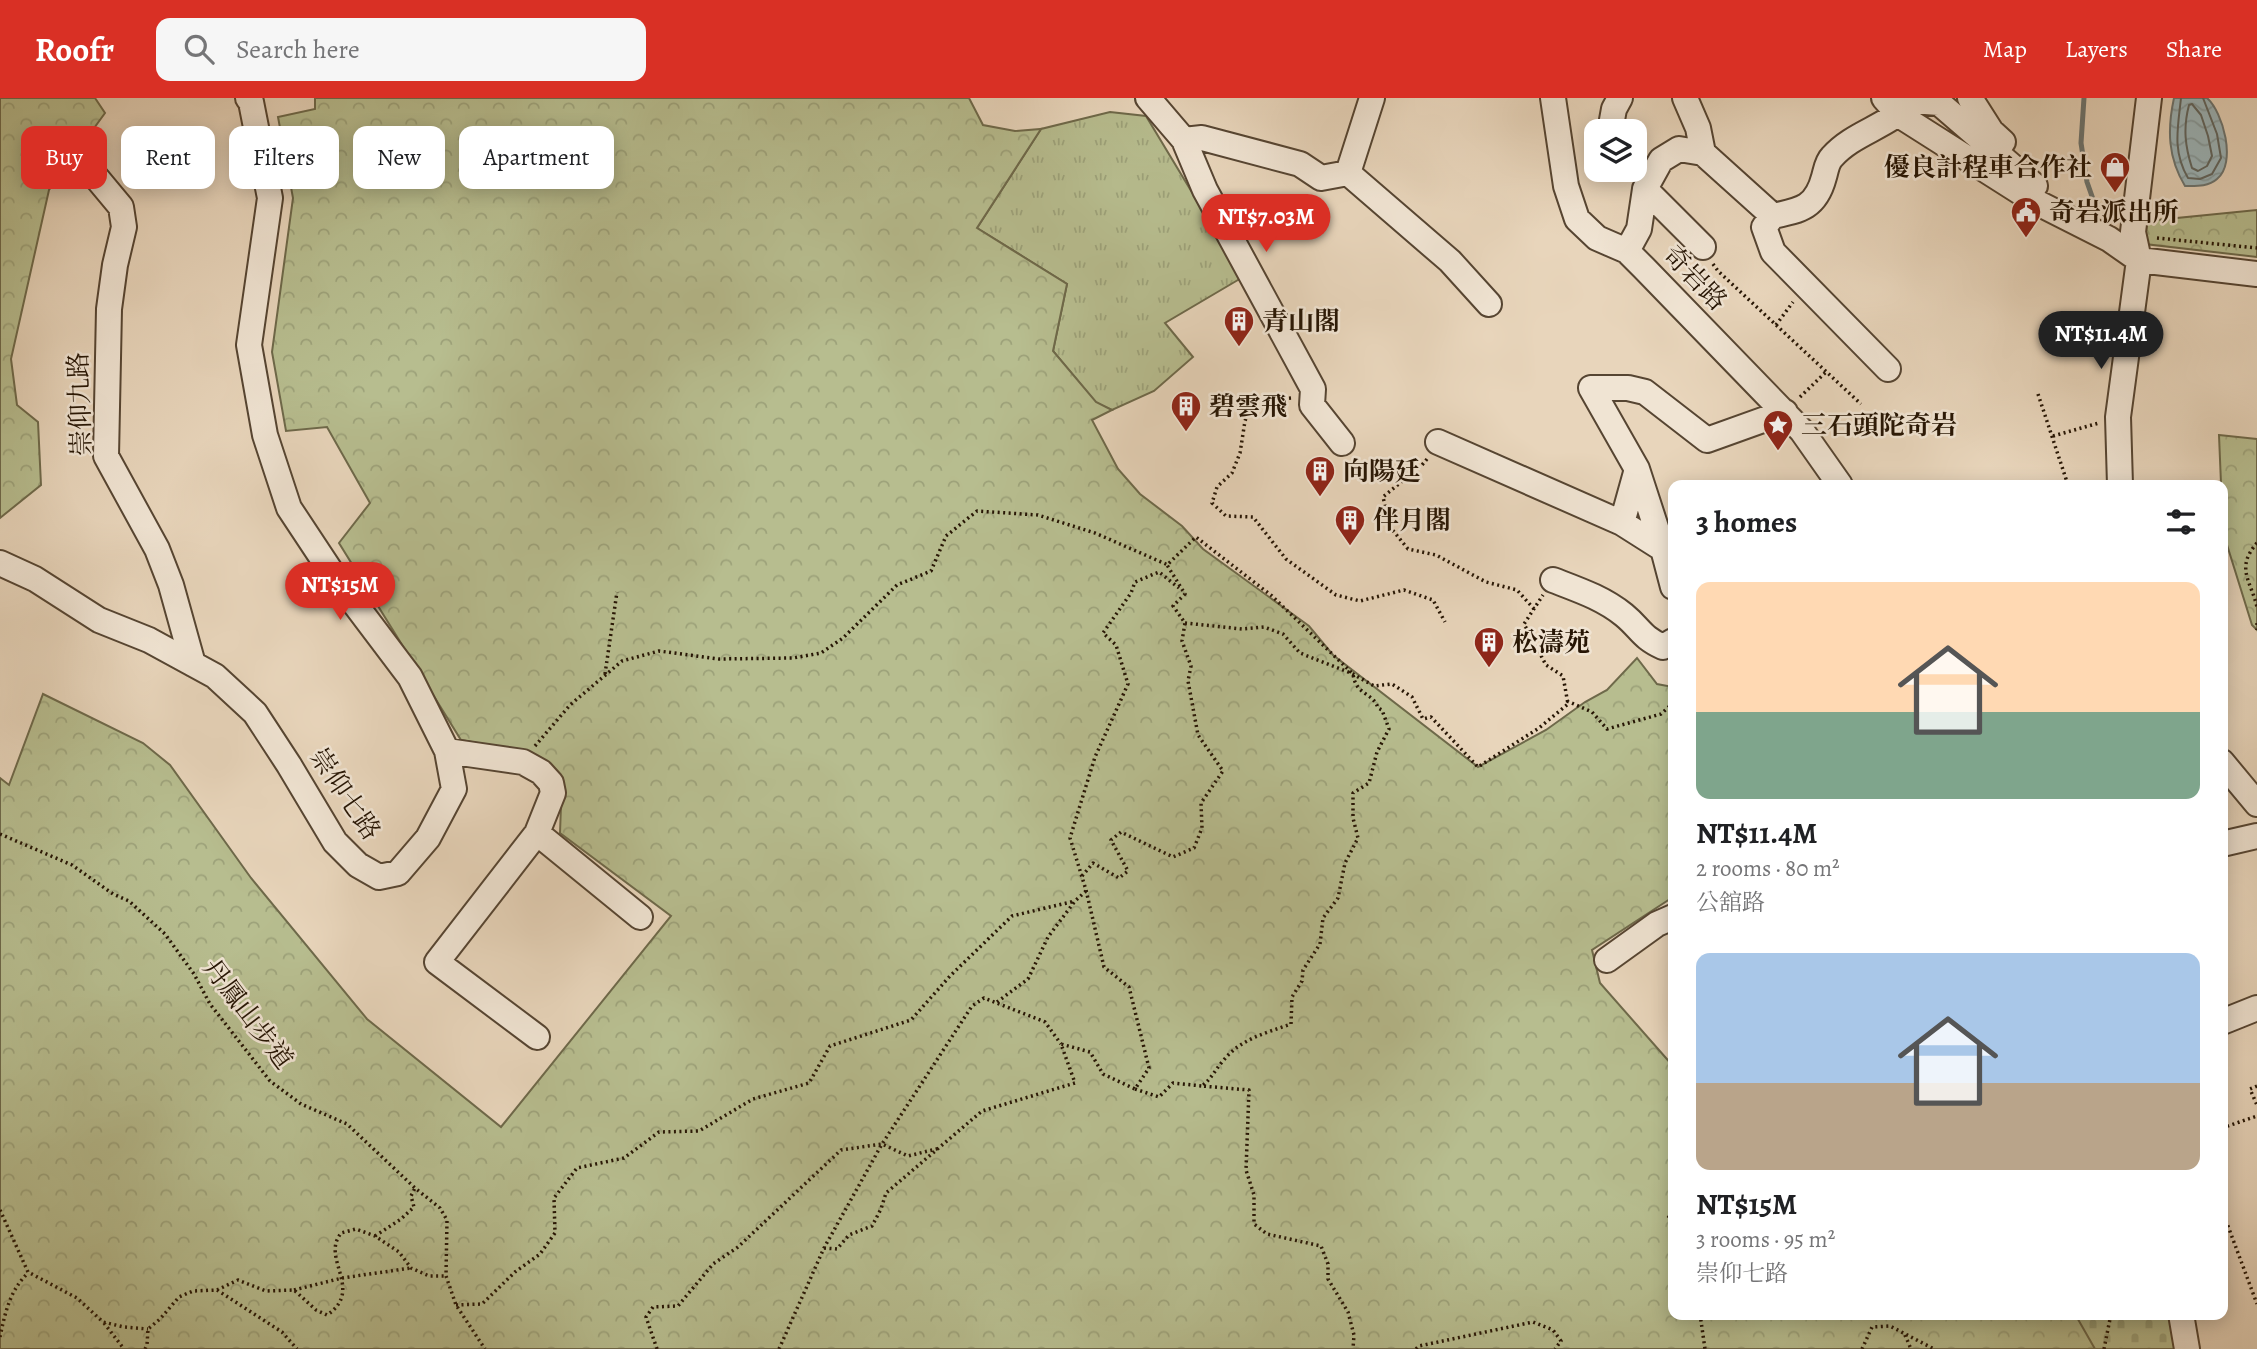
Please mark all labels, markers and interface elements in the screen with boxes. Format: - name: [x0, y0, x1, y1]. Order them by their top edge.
- search box: [156, 18, 646, 81]
- text: Roofr: [35, 27, 114, 72]
- icon: search: [180, 30, 218, 68]
- text: Search here: [236, 32, 360, 67]
- text: Map: [1983, 33, 2027, 65]
- text: Layers: [2065, 33, 2128, 65]
- text: Share: [2166, 33, 2222, 65]
- map controls: [1584, 119, 1647, 182]
- button: layers: [1584, 119, 1647, 182]
- chip: Buy: [21, 126, 107, 189]
- chip: Rent: [121, 126, 215, 189]
- chip: Filters: [229, 126, 339, 189]
- chip: New: [353, 126, 445, 189]
- chip: Apartment: [459, 126, 614, 189]
- place label: 優良計程車合作社: [1884, 150, 2092, 185]
- shop icon: 優良計程車合作社: [2098, 150, 2132, 194]
- pin: NT$7.03M: [1194, 194, 1338, 254]
- public building icon: 奇岩派出所: [2009, 195, 2043, 239]
- place label: 奇岩派出所: [2049, 195, 2179, 230]
- text: NT$7.03M: [1217, 201, 1315, 232]
- street label: 奇岩路: [1655, 238, 1735, 318]
- building icon: 青山閣: [1222, 304, 1256, 348]
- place label: 青山閣: [1262, 304, 1340, 339]
- pin: NT$11.4M: [2029, 312, 2173, 371]
- text: NT$11.4M: [2054, 318, 2148, 349]
- street label: 崇仰九路: [61, 351, 99, 457]
- building icon: 碧雲飛: [1169, 389, 1203, 433]
- place label: 碧雲飛: [1209, 389, 1287, 424]
- place icon: 三石頭陀奇岩: [1761, 408, 1795, 452]
- place label: 三石頭陀奇岩: [1801, 408, 1957, 443]
- building icon: 向陽廷: [1303, 454, 1337, 498]
- place label: 向陽廷: [1343, 454, 1421, 489]
- text: 3 homes: [1696, 502, 1797, 542]
- building icon: 伴月閣: [1333, 503, 1367, 547]
- place label: 伴月閣: [1373, 503, 1451, 538]
- icon: filters: [2162, 503, 2200, 541]
- pin: NT$15M: [283, 562, 397, 622]
- text: NT$15M: [301, 569, 379, 600]
- building icon: 松濤苑: [1472, 625, 1506, 669]
- place label: 松濤苑: [1512, 625, 1590, 660]
- icon: home: [1885, 627, 2011, 753]
- street label: 崇仰七路: [301, 741, 389, 847]
- text: NT$11.4M: [1696, 813, 1818, 853]
- text: 2 rooms · 80 m²: [1696, 853, 1840, 884]
- text: 公舘路: [1696, 887, 1765, 918]
- street label: 丹鳳山步道: [195, 952, 301, 1076]
- icon: home: [1885, 998, 2011, 1124]
- text: NT$15M: [1696, 1184, 1797, 1224]
- text: 3 rooms · 95 m²: [1696, 1224, 1835, 1255]
- text: 崇仰七路: [1696, 1258, 1788, 1289]

